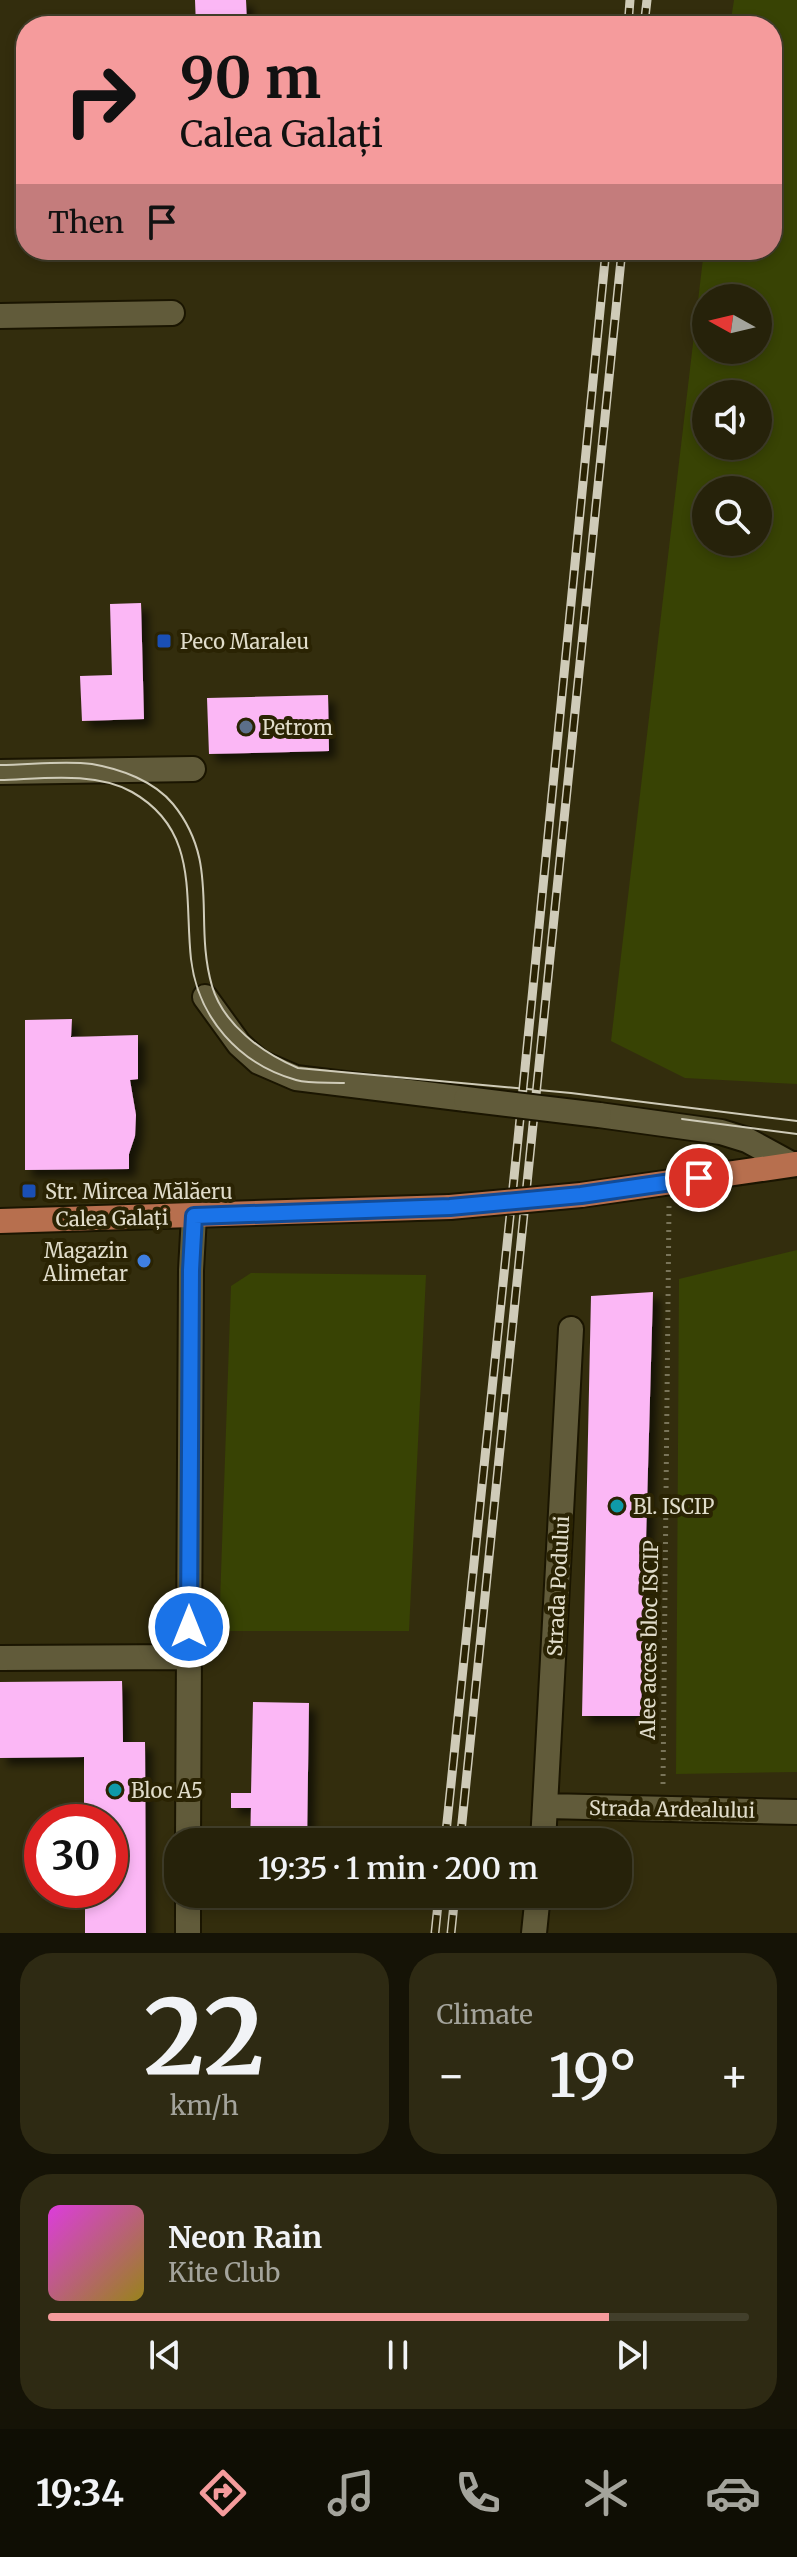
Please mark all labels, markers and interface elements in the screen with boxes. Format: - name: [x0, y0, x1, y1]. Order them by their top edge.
- text: 90 m: [180, 43, 321, 113]
- icon: right: [48, 48, 152, 152]
- text: Calea Galați: [180, 112, 383, 157]
- icon: arrive: [140, 200, 184, 244]
- text: Then: [48, 203, 124, 241]
- north arrow: [692, 284, 772, 364]
- map controls: [692, 284, 772, 556]
- button: sound: [692, 380, 772, 460]
- button: search: [692, 476, 772, 556]
- place label: Peco Maraleu: [180, 629, 309, 654]
- marker: Peco Maraleu: [155, 632, 173, 650]
- place label: Petrom: [262, 715, 333, 740]
- marker: Petrom: [237, 718, 255, 736]
- pin: [665, 1144, 733, 1212]
- icon: arrive: [677, 1156, 721, 1200]
- place label: Str. Mircea Mălăeru: [45, 1179, 233, 1204]
- marker: Str. Mircea Mălăeru: [20, 1182, 38, 1200]
- street label: Calea Galați: [55, 1205, 169, 1232]
- place label: Magazin Alimetar: [42, 1238, 128, 1286]
- marker: Magazin Alimetar: [135, 1252, 153, 1270]
- place label: Bl. ISCIP: [633, 1494, 715, 1519]
- marker: Bl. ISCIP: [608, 1497, 626, 1515]
- street label: Strada Podului: [542, 1515, 574, 1657]
- street label: Alee acces bloc ISCIP: [635, 1540, 663, 1741]
- position arrow: [147, 1585, 231, 1669]
- place label: Bloc A5: [131, 1778, 203, 1803]
- marker: Bloc A5: [106, 1781, 124, 1799]
- street label: Strada Ardealului: [589, 1795, 755, 1823]
- speed limit sign: 30: [24, 1804, 128, 1908]
- text: 19:35 · 1 min · 200 m: [258, 1849, 538, 1887]
- text: 22: [144, 1972, 265, 2102]
- text: Climate: [437, 1998, 533, 2031]
- text: 19°: [549, 2038, 637, 2113]
- text: −: [437, 2048, 466, 2103]
- text: +: [720, 2048, 749, 2103]
- text: km/h: [170, 2089, 239, 2122]
- text: Neon Rain: [168, 2218, 322, 2256]
- text: Kite Club: [168, 2256, 280, 2289]
- icon: previous: [143, 2333, 187, 2377]
- icon: pause: [376, 2333, 420, 2377]
- icon: next: [610, 2333, 654, 2377]
- icon: directions: [195, 2465, 251, 2521]
- icon: music: [323, 2465, 379, 2521]
- icon: phone: [450, 2465, 506, 2521]
- icon: climate: [578, 2465, 634, 2521]
- icon: car: [705, 2465, 761, 2521]
- text: 19:34: [36, 2471, 124, 2516]

